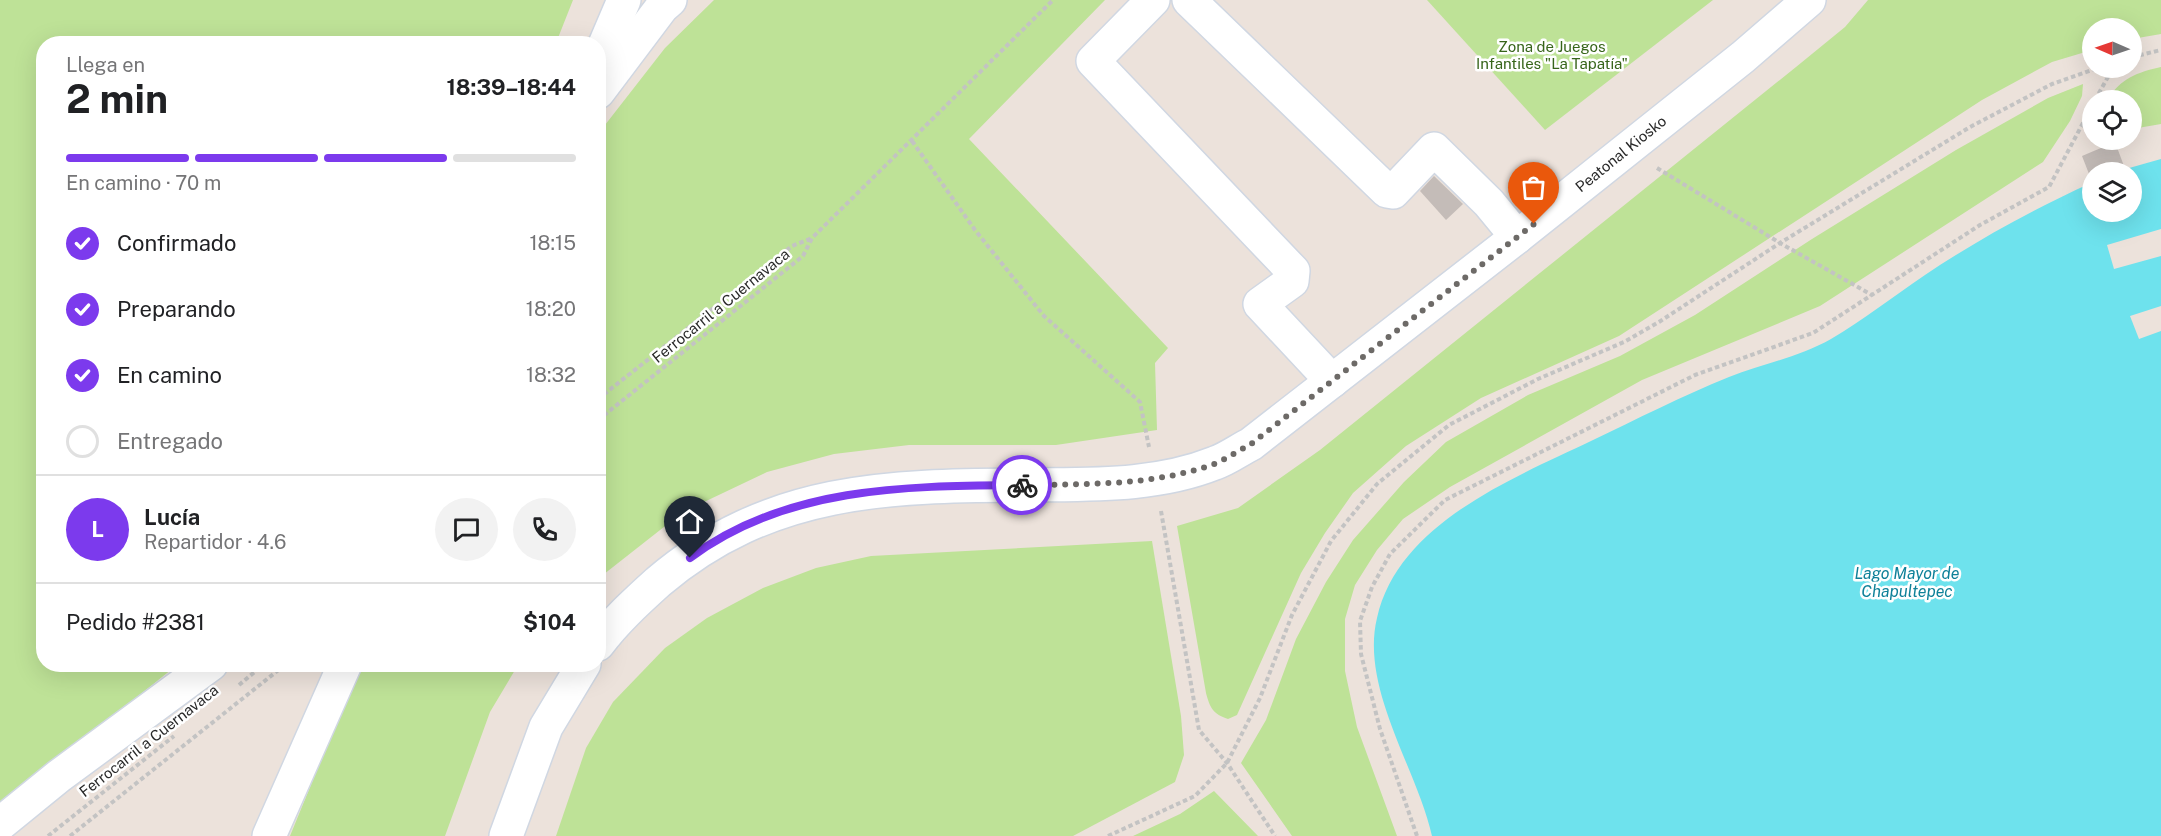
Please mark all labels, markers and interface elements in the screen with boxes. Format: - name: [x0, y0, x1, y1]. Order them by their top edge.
- north arrow: [2082, 18, 2142, 78]
- map controls: [2082, 18, 2142, 222]
- park label: Zona de Juegos Infantiles "La Tapatía": [1476, 38, 1628, 72]
- text: Llega en: [66, 53, 145, 77]
- text: 18:39–18:44: [446, 74, 576, 100]
- text: 2 min: [66, 76, 168, 122]
- button: locate: [2082, 90, 2142, 150]
- street label: Peatonal Kiosko: [1572, 112, 1669, 195]
- pin: [1508, 162, 1559, 224]
- button: layers: [2082, 162, 2142, 222]
- text: En camino · 70 m: [66, 171, 221, 195]
- icon: bag: [1517, 171, 1550, 204]
- icon: check: [66, 227, 99, 260]
- text: Confirmado: [117, 230, 236, 256]
- text: 18:15: [529, 231, 576, 255]
- street label: Ferrocarril a Cuernavaca: [649, 245, 793, 366]
- icon: check: [66, 293, 99, 326]
- text: Preparando: [117, 296, 236, 322]
- text: 18:20: [526, 297, 576, 321]
- icon: check: [66, 359, 99, 392]
- text: En camino: [117, 362, 222, 388]
- text: 18:32: [526, 363, 576, 387]
- text: Entregado: [117, 428, 223, 454]
- courier: [992, 455, 1052, 515]
- icon: bike: [1006, 469, 1039, 502]
- pin: [664, 496, 715, 558]
- button: chat: [435, 498, 498, 561]
- button: phone: [513, 498, 576, 561]
- text: Lucía: [144, 504, 200, 530]
- icon: home: [673, 505, 706, 538]
- text: L: [91, 516, 104, 542]
- text: Repartidor · 4.6: [144, 530, 286, 554]
- water label: Lago Mayor de Chapultepec: [1854, 564, 1960, 601]
- text: Pedido #2381: [66, 609, 205, 635]
- text: $104: [523, 609, 576, 635]
- street label: Ferrocarril a Cuernavaca: [76, 681, 221, 800]

